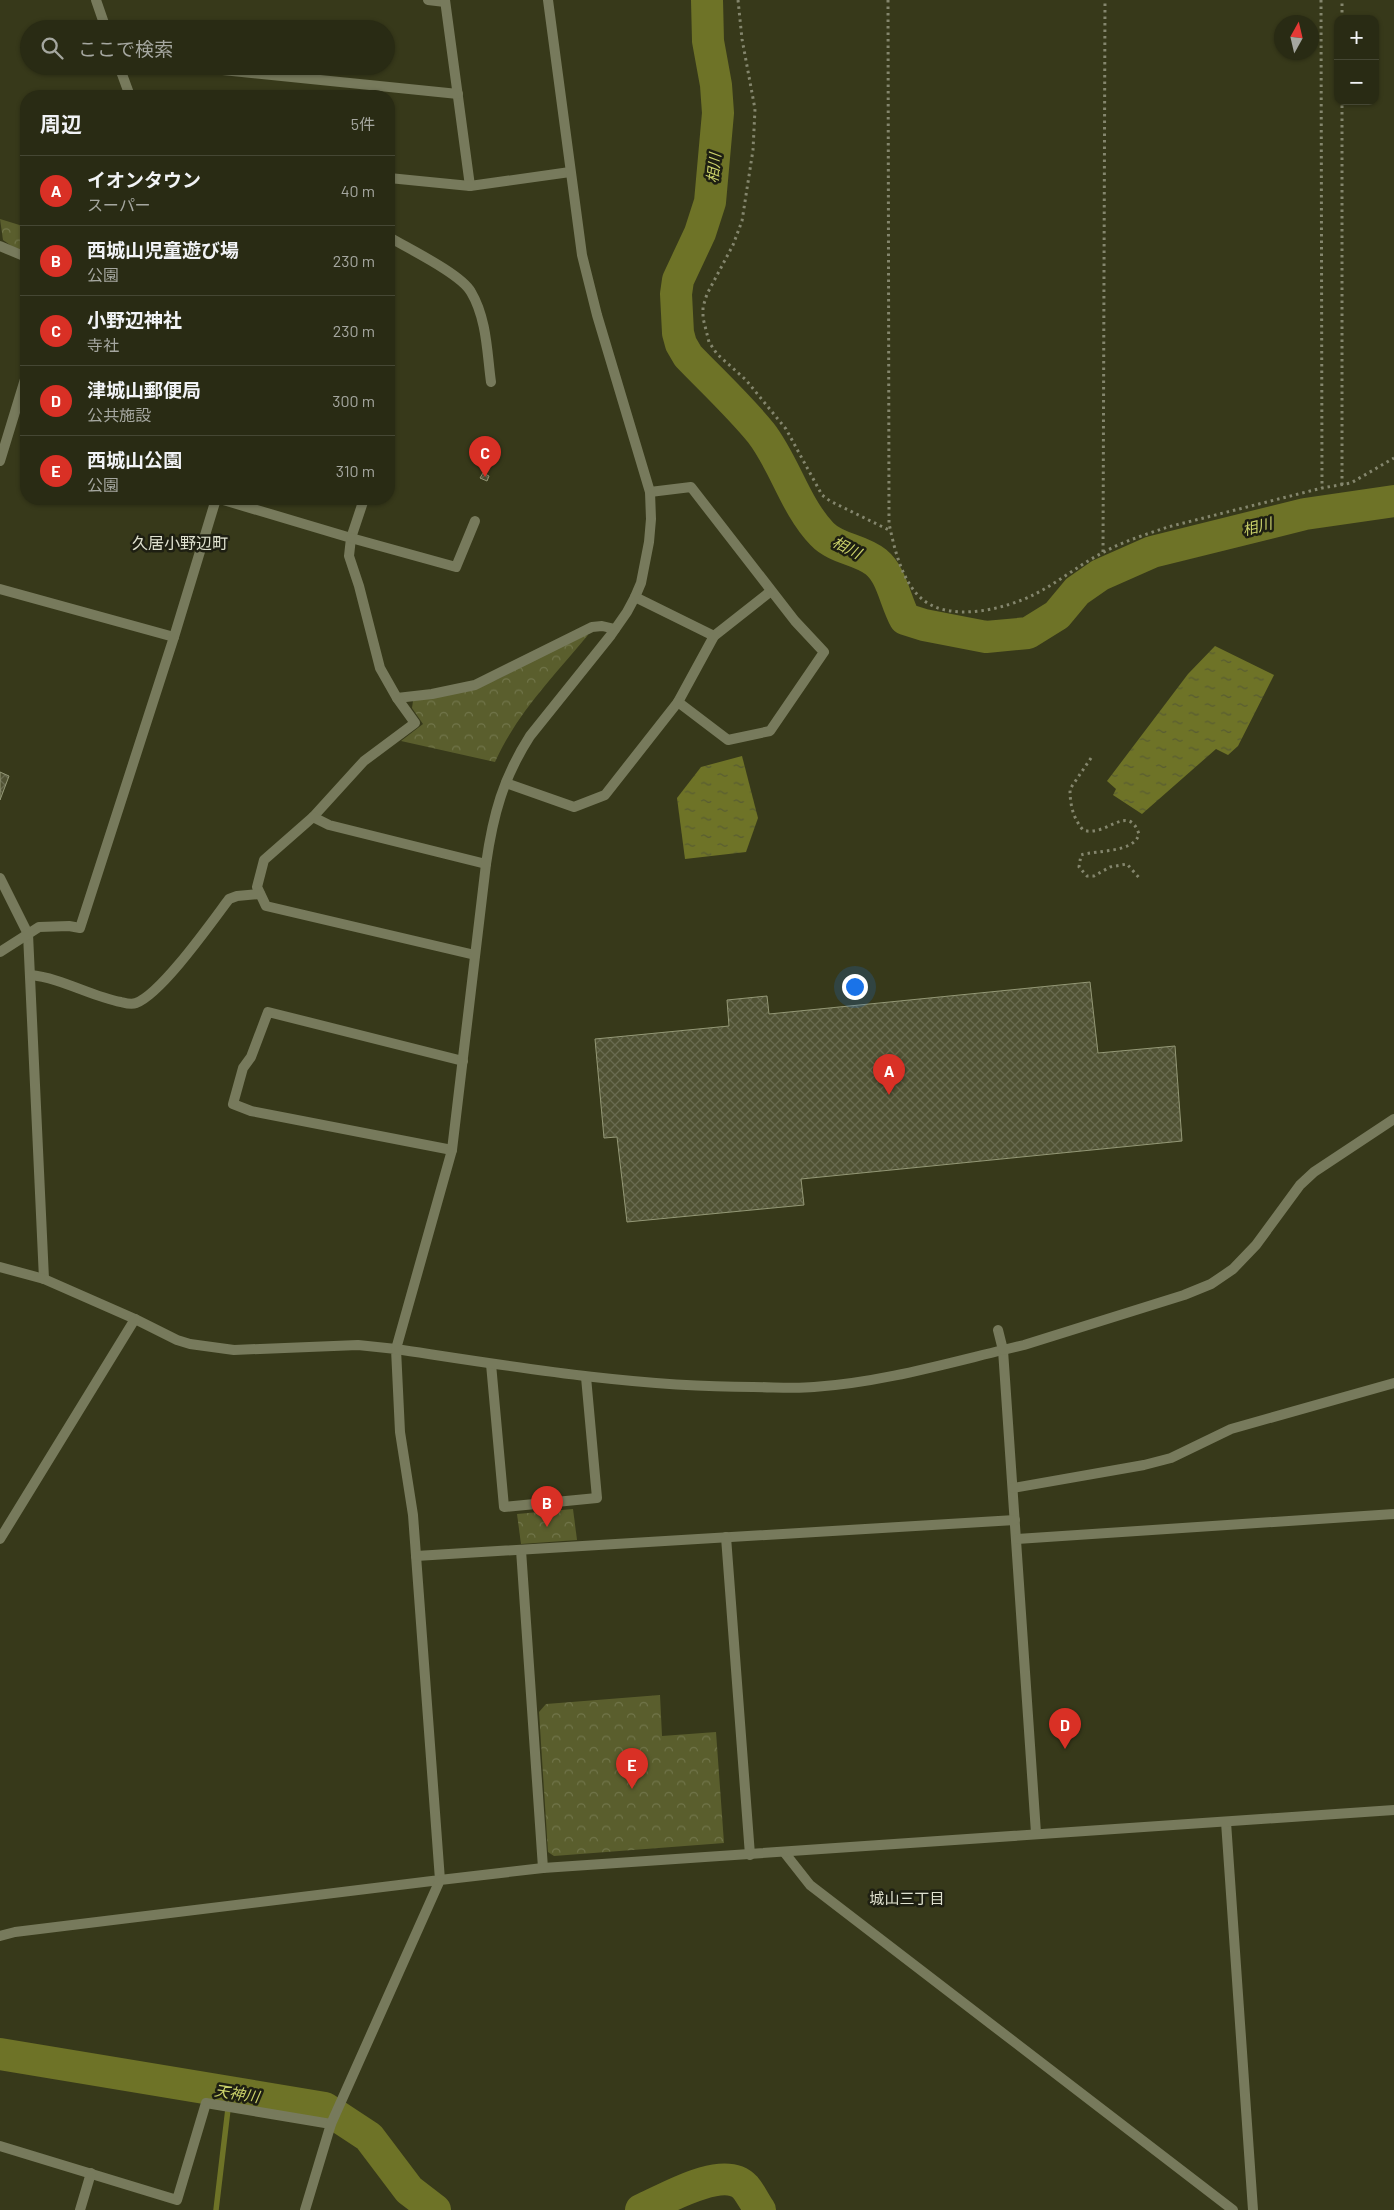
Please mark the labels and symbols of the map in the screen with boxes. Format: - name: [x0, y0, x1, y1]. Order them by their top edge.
- north arrow: [1274, 15, 1319, 60]
- water label: 相川: [702, 150, 724, 184]
- pin: C: [469, 436, 501, 477]
- water label: 相川: [1240, 513, 1276, 538]
- water label: 相川: [830, 532, 866, 563]
- district label: 久居小野辺町: [132, 533, 228, 552]
- your location: [842, 974, 868, 1000]
- pin: A: [873, 1054, 905, 1095]
- pin: B: [531, 1486, 563, 1527]
- pin: D: [1049, 1708, 1081, 1749]
- pin: E: [616, 1748, 648, 1789]
- district label: 城山三丁目: [869, 1889, 945, 1907]
- water label: 天神川: [213, 2081, 263, 2106]

